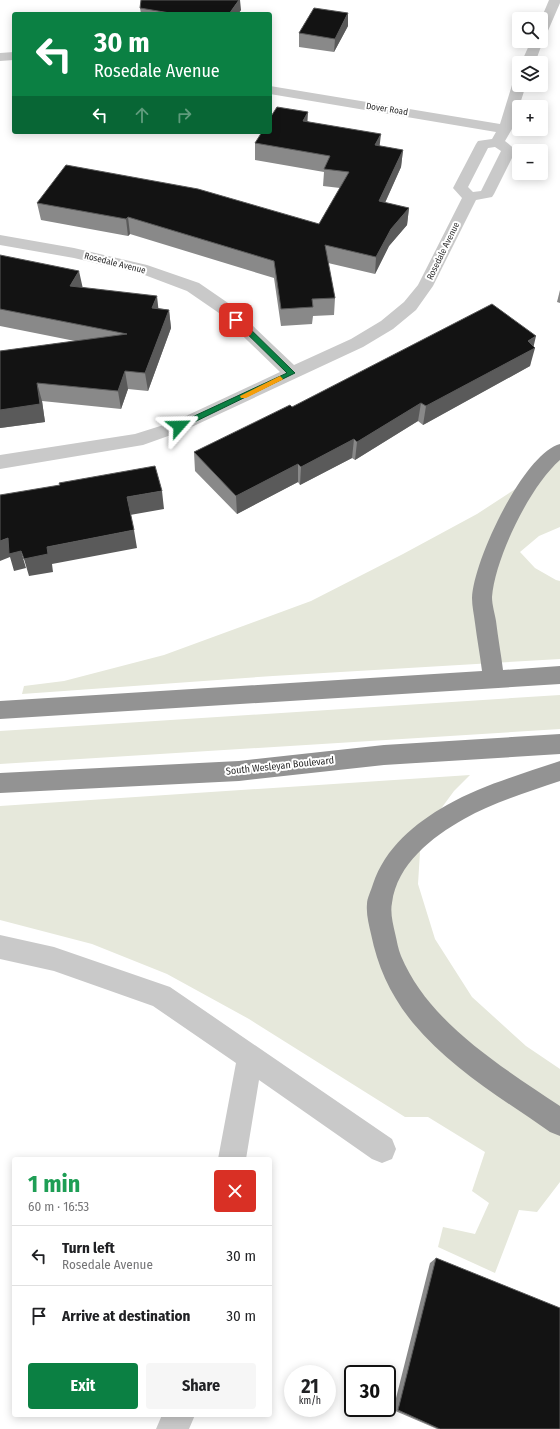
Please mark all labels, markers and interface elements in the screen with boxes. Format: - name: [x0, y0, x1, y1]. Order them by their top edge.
- map controls: [512, 12, 548, 180]
- button: search: [512, 12, 548, 48]
- text: 30 m: [94, 26, 150, 59]
- icon: left: [28, 28, 80, 80]
- button: layers: [512, 56, 548, 92]
- text: Rosedale Avenue: [94, 60, 220, 82]
- button: +: [512, 100, 548, 136]
- street label: Dover Road: [365, 101, 409, 117]
- icon: left: [89, 104, 111, 126]
- icon: ahead: [131, 104, 153, 126]
- icon: right: [173, 104, 195, 126]
- button: −: [512, 144, 548, 180]
- street label: Rosedale Avenue: [425, 220, 462, 281]
- street label: Rosedale Avenue: [83, 251, 147, 276]
- pin: [219, 303, 253, 337]
- icon: arrive: [225, 309, 247, 331]
- position arrow: [158, 405, 200, 447]
- street label: South Wesleyan Boulevard: [225, 754, 335, 778]
- text: 1 min: [28, 1170, 80, 1198]
- button: close: [214, 1170, 256, 1212]
- text: 60 m · 16:53: [28, 1199, 89, 1214]
- text: Turn left: [62, 1239, 115, 1257]
- icon: left: [28, 1245, 50, 1267]
- text: 30 m: [226, 1247, 256, 1265]
- text: Rosedale Avenue: [62, 1257, 153, 1272]
- icon: arrive: [28, 1305, 50, 1327]
- text: Arrive at destination: [62, 1307, 190, 1325]
- text: 30 m: [226, 1307, 256, 1325]
- button: Exit: [28, 1363, 138, 1409]
- button: Share: [146, 1363, 256, 1409]
- speed limit sign: 30: [344, 1365, 396, 1417]
- text: 21: [301, 1374, 319, 1398]
- text: km/h: [299, 1395, 321, 1407]

